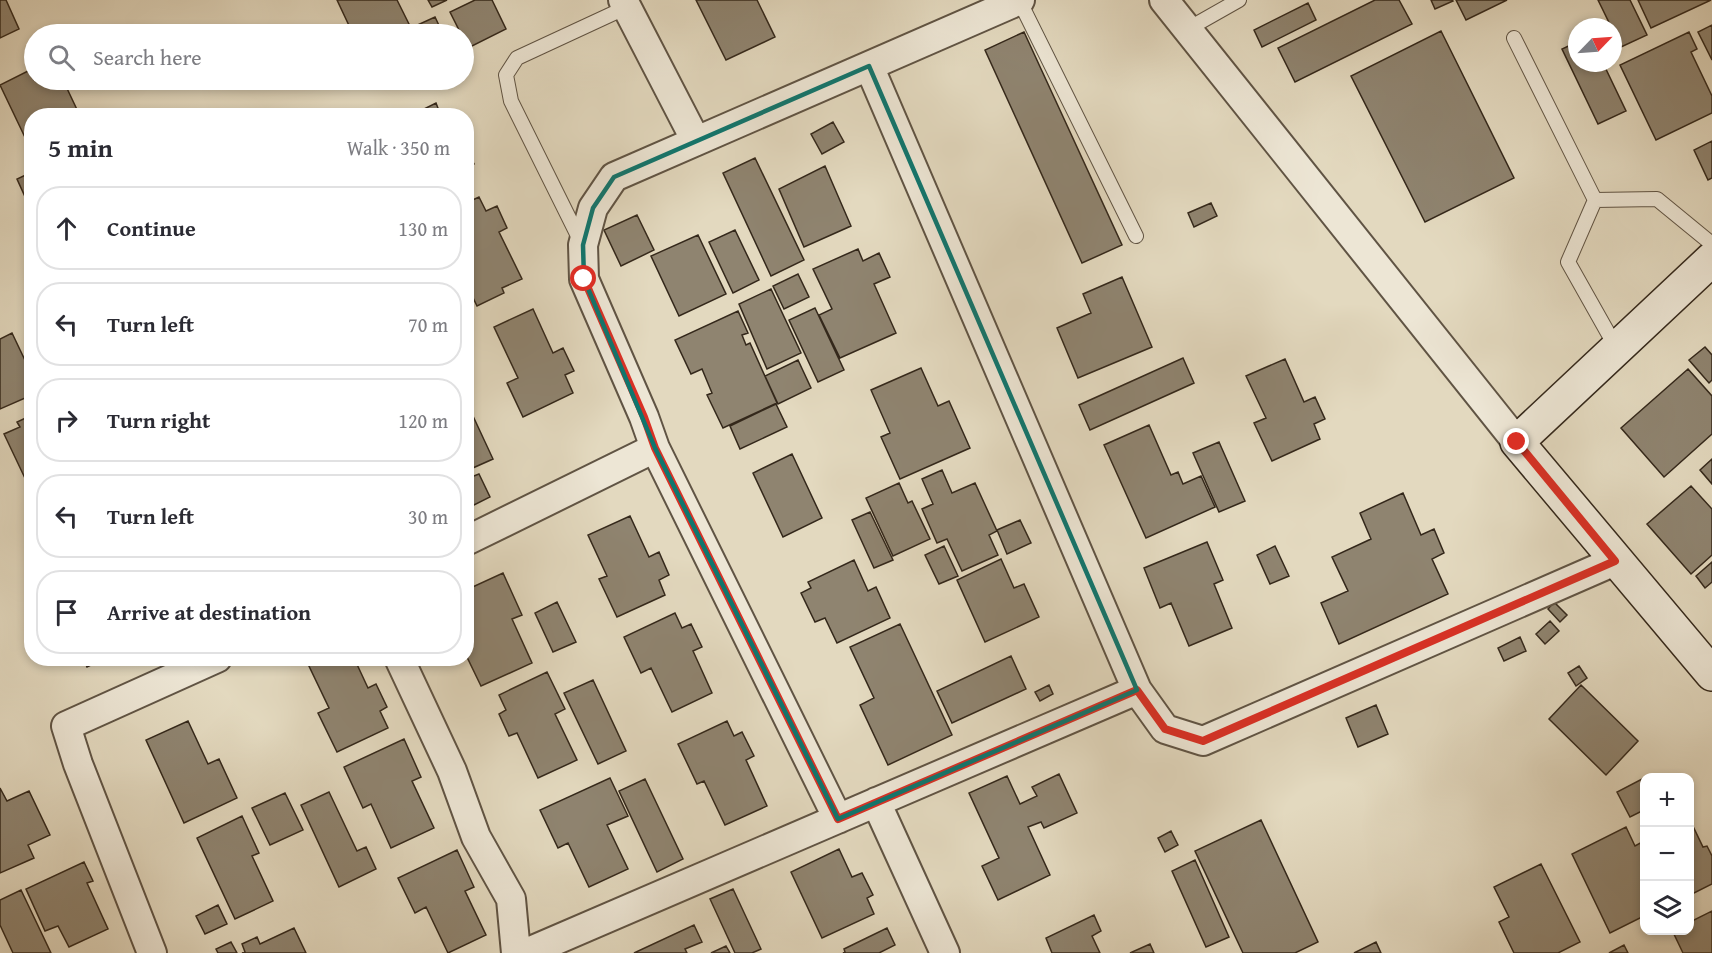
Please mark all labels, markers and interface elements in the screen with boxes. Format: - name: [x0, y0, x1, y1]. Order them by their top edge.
- north arrow: [1568, 18, 1622, 72]
- search box: [24, 24, 474, 90]
- icon: search: [45, 41, 78, 74]
- text: Search here: [93, 41, 202, 73]
- text: 5 min: [48, 128, 113, 167]
- text: Walk · 350 m: [347, 133, 450, 162]
- icon: ahead: [50, 212, 83, 245]
- text: Continue: [107, 212, 196, 244]
- text: 130 m: [398, 214, 448, 243]
- route start: [570, 265, 596, 291]
- icon: left: [50, 308, 83, 341]
- text: Turn left: [107, 308, 194, 340]
- text: 70 m: [408, 310, 448, 339]
- icon: right: [50, 404, 83, 437]
- text: Turn right: [107, 404, 210, 436]
- text: 120 m: [398, 406, 448, 435]
- route end: [1503, 428, 1529, 454]
- icon: left: [50, 500, 83, 533]
- text: Turn left: [107, 500, 194, 532]
- text: 30 m: [408, 502, 448, 531]
- icon: arrive: [50, 596, 83, 629]
- text: Arrive at destination: [107, 596, 311, 628]
- map controls: [1640, 773, 1694, 935]
- button: +: [1640, 773, 1694, 827]
- button: −: [1640, 827, 1694, 881]
- button: layers: [1640, 881, 1694, 935]

